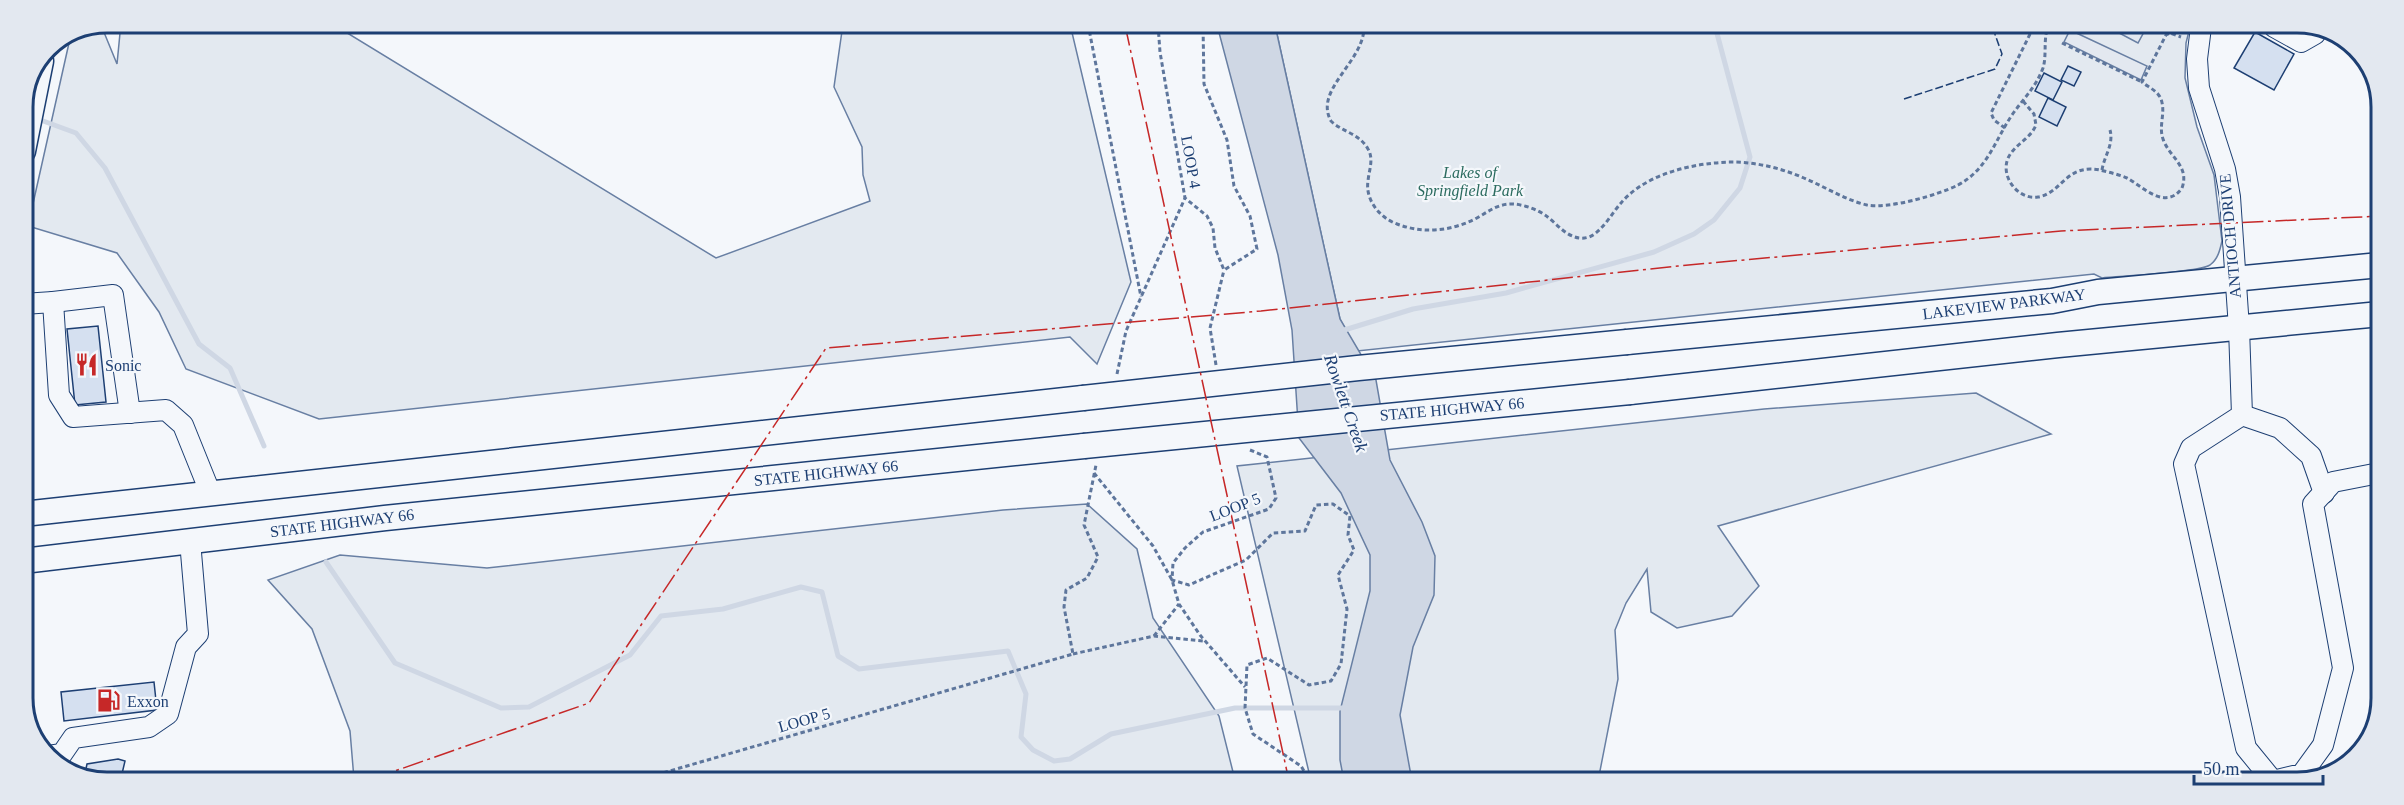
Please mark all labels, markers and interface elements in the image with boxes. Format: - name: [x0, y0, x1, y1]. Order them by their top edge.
- street label: LOOP 4: [1178, 134, 1204, 190]
- park label: Lakes of Springfield Park: [1417, 164, 1524, 200]
- street label: ANTIOCH DRIVE: [2216, 173, 2244, 299]
- street label: LAKEVIEW PARKWAY: [1921, 285, 2087, 322]
- water label: Rowlett Creek: [1320, 351, 1372, 455]
- restaurant icon: Sonic: [74, 352, 100, 378]
- place label: Sonic: [105, 357, 141, 374]
- street label: STATE HIGHWAY 66: [1379, 394, 1525, 424]
- street label: STATE HIGHWAY 66: [753, 457, 899, 489]
- street label: LOOP 5: [1207, 490, 1263, 524]
- street label: STATE HIGHWAY 66: [269, 506, 415, 540]
- fuel station icon: Exxon: [96, 688, 122, 714]
- place label: Exxon: [127, 693, 169, 710]
- street label: LOOP 5: [776, 704, 832, 736]
- scale bar: [2194, 748, 2323, 786]
- text: 50 m: [2203, 759, 2240, 779]

